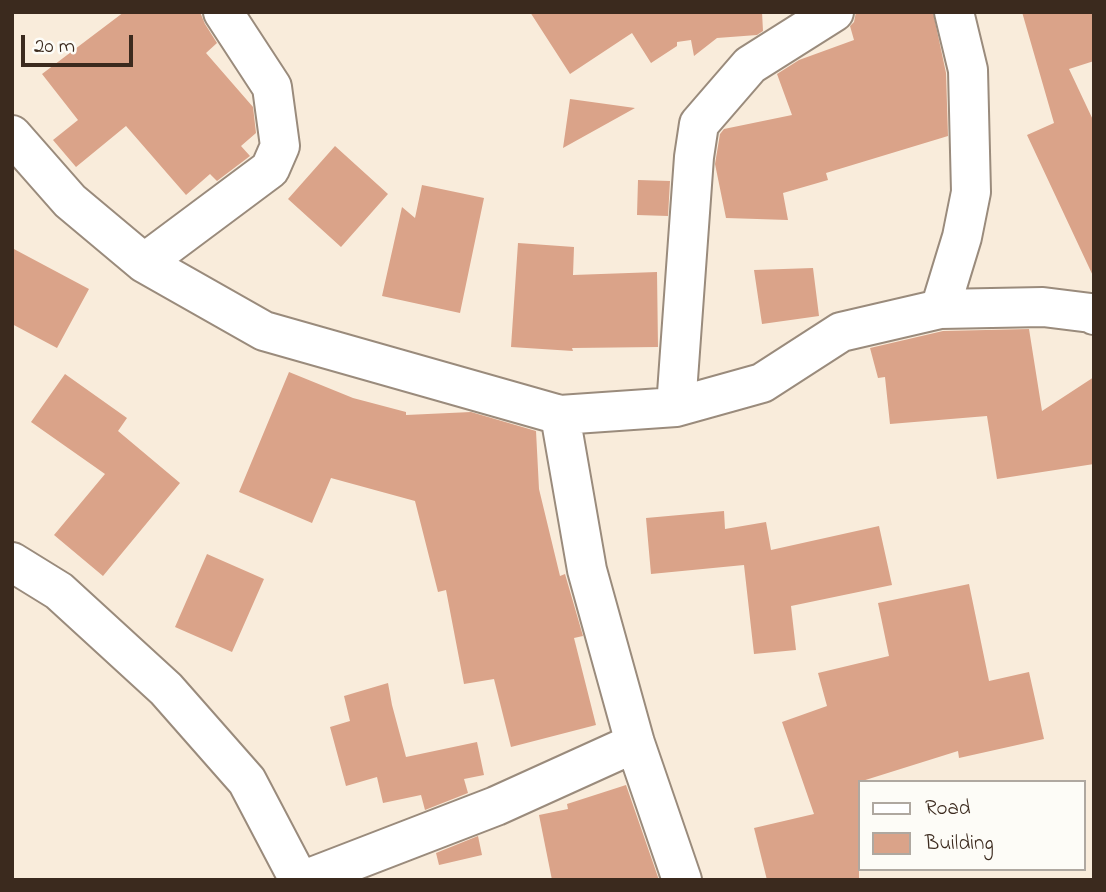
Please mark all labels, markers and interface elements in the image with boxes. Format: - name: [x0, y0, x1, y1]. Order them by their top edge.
- scale bar: [24, 21, 136, 65]
- text: 20 m: [34, 32, 75, 62]
- legend: [858, 780, 1085, 871]
- text: Road: [925, 794, 971, 824]
- text: Building: [925, 829, 994, 859]

